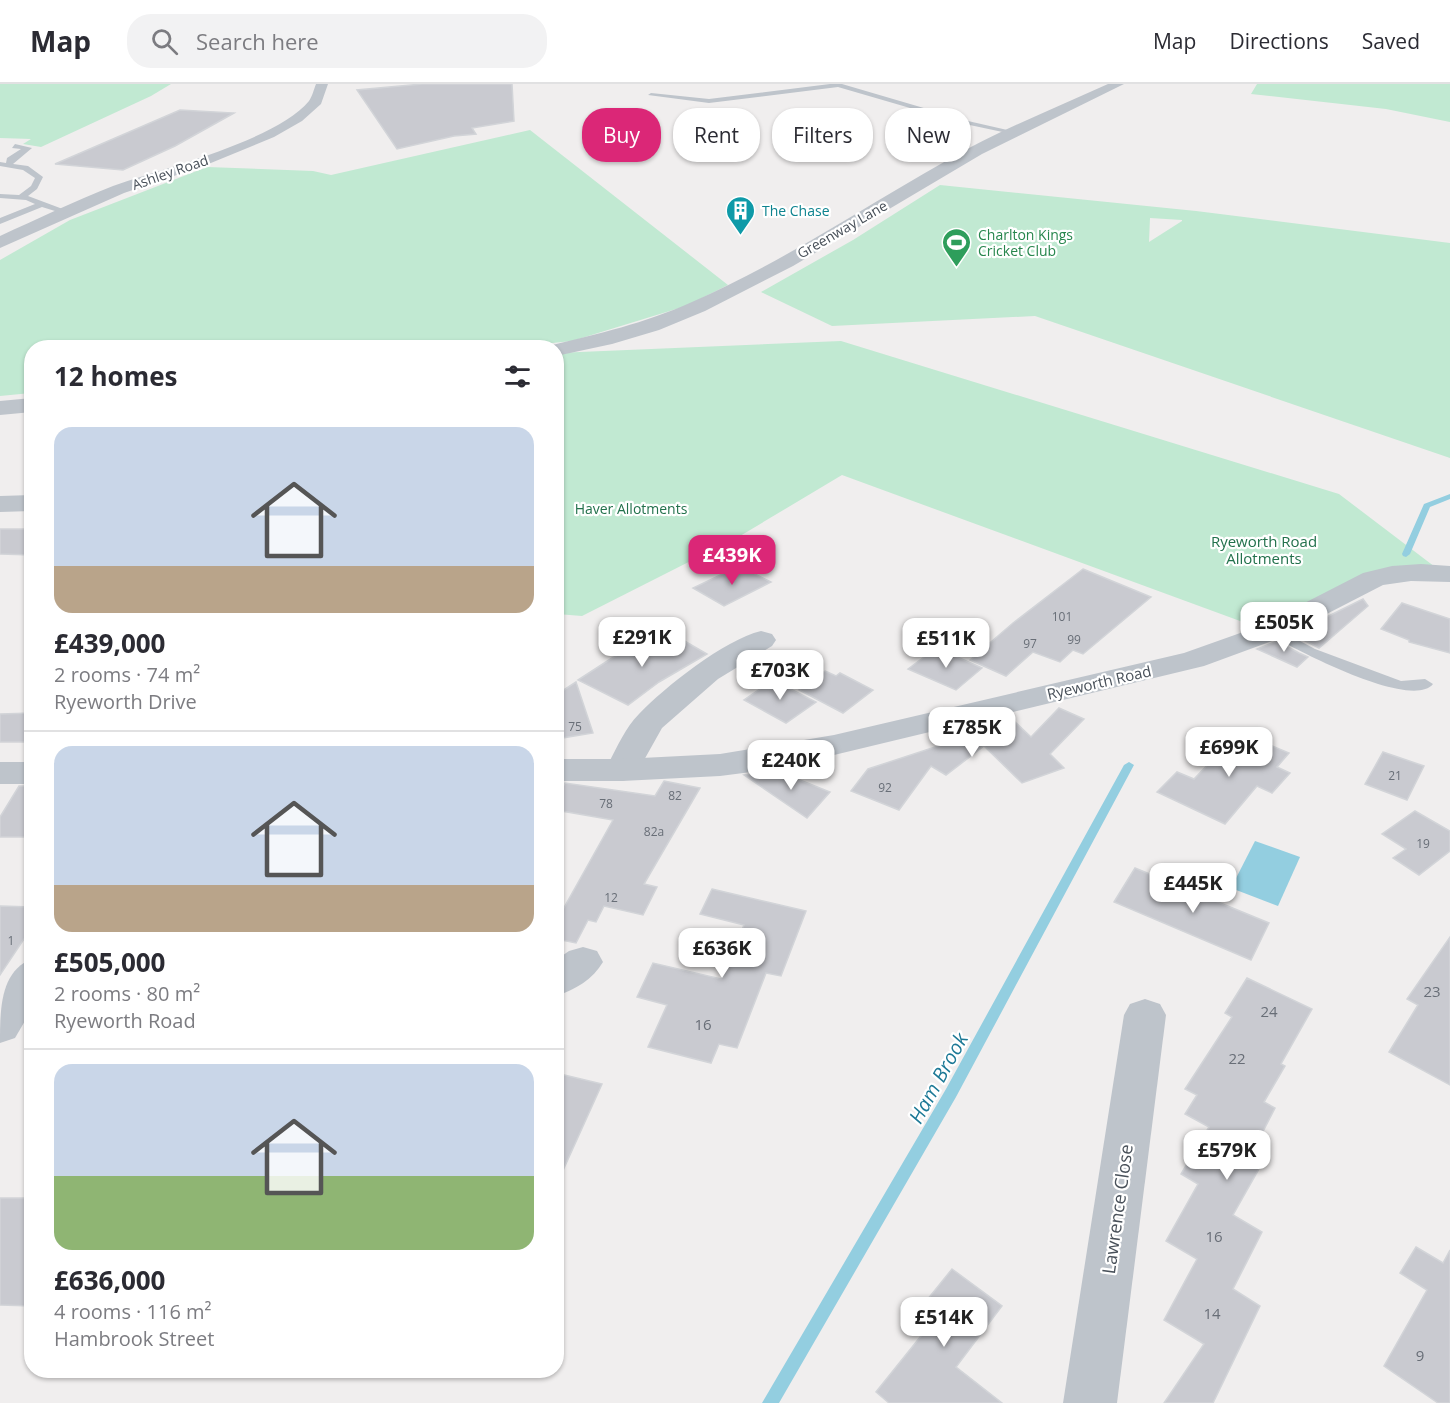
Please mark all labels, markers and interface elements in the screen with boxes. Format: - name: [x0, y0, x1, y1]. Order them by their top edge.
- search box: [127, 14, 547, 68]
- text: Map: [30, 22, 91, 60]
- icon: search: [148, 25, 181, 58]
- text: Search here: [196, 26, 319, 56]
- text: Map: [1153, 27, 1196, 55]
- text: Directions: [1229, 27, 1329, 55]
- text: Saved: [1362, 27, 1420, 55]
- chip: Buy: [582, 108, 661, 162]
- chip: Rent: [673, 108, 760, 162]
- chip: Filters: [772, 108, 873, 162]
- chip: New: [885, 108, 971, 162]
- street label: Ashley Road: [129, 150, 211, 194]
- building icon: The Chase: [725, 194, 757, 236]
- street label: Greenway Lane: [794, 195, 891, 262]
- place label: The Chase: [762, 201, 830, 220]
- place label: Charlton Kings Cricket Club: [978, 225, 1073, 260]
- sports icon: Charlton Kings Cricket Club: [941, 226, 973, 268]
- text: 12 homes: [54, 358, 178, 394]
- icon: filters: [501, 360, 534, 393]
- icon: home: [240, 466, 348, 574]
- park label: Haver Allotments: [575, 499, 688, 518]
- park label: Ryeworth Road Allotments: [1211, 531, 1317, 568]
- pin: £439K: [690, 535, 774, 586]
- text: £439K: [702, 541, 762, 568]
- pin: £505K: [1242, 602, 1326, 653]
- house number: 101: [1052, 608, 1072, 625]
- text: £505K: [1254, 608, 1314, 635]
- pin: £291K: [600, 617, 684, 668]
- pin: £511K: [904, 618, 988, 669]
- text: £291K: [612, 623, 672, 650]
- text: £511K: [916, 624, 976, 651]
- text: £439,000: [54, 625, 165, 661]
- house number: 99: [1067, 631, 1081, 648]
- house number: 97: [1023, 635, 1037, 652]
- pin: £703K: [738, 650, 822, 701]
- text: £703K: [750, 656, 810, 683]
- street label: Ryeworth Road: [1045, 660, 1153, 704]
- text: 2 rooms · 74 m²: [54, 661, 200, 688]
- text: Ryeworth Drive: [54, 688, 197, 715]
- pin: £785K: [930, 707, 1014, 758]
- text: £785K: [942, 713, 1002, 740]
- house number: 75: [568, 718, 582, 735]
- pin: £699K: [1187, 727, 1271, 778]
- text: £699K: [1199, 733, 1259, 760]
- pin: £240K: [749, 740, 833, 791]
- text: £240K: [761, 746, 821, 773]
- house number: 21: [1388, 767, 1402, 784]
- house number: 92: [878, 779, 892, 796]
- icon: home: [240, 785, 348, 893]
- house number: 82: [668, 787, 682, 804]
- house number: 78: [599, 795, 613, 812]
- house number: 82a: [644, 823, 664, 840]
- house number: 19: [1416, 835, 1430, 852]
- pin: £445K: [1151, 863, 1235, 914]
- text: £445K: [1163, 869, 1223, 896]
- house number: 12: [604, 889, 618, 906]
- pin: £636K: [680, 928, 764, 979]
- house number: 1: [8, 932, 14, 949]
- text: £636K: [692, 934, 752, 961]
- text: £505,000: [54, 944, 165, 980]
- text: 2 rooms · 80 m²: [54, 980, 200, 1007]
- house number: 23: [1423, 981, 1441, 1001]
- house number: 24: [1260, 1001, 1278, 1021]
- text: Ryeworth Road: [54, 1007, 196, 1034]
- house number: 16: [694, 1014, 712, 1034]
- water label: Ham Brook: [902, 1027, 975, 1128]
- house number: 22: [1228, 1048, 1246, 1068]
- icon: home: [240, 1103, 348, 1211]
- pin: £579K: [1185, 1130, 1269, 1181]
- text: £579K: [1197, 1136, 1257, 1163]
- street label: Lawrence Close: [1096, 1143, 1138, 1275]
- house number: 16: [1205, 1226, 1223, 1246]
- text: £636,000: [54, 1262, 165, 1298]
- pin: £514K: [902, 1297, 986, 1348]
- text: 4 rooms · 116 m²: [54, 1298, 212, 1325]
- text: £514K: [914, 1303, 974, 1330]
- house number: 14: [1203, 1303, 1221, 1323]
- text: Hambrook Street: [54, 1325, 214, 1352]
- house number: 9: [1416, 1345, 1424, 1365]

